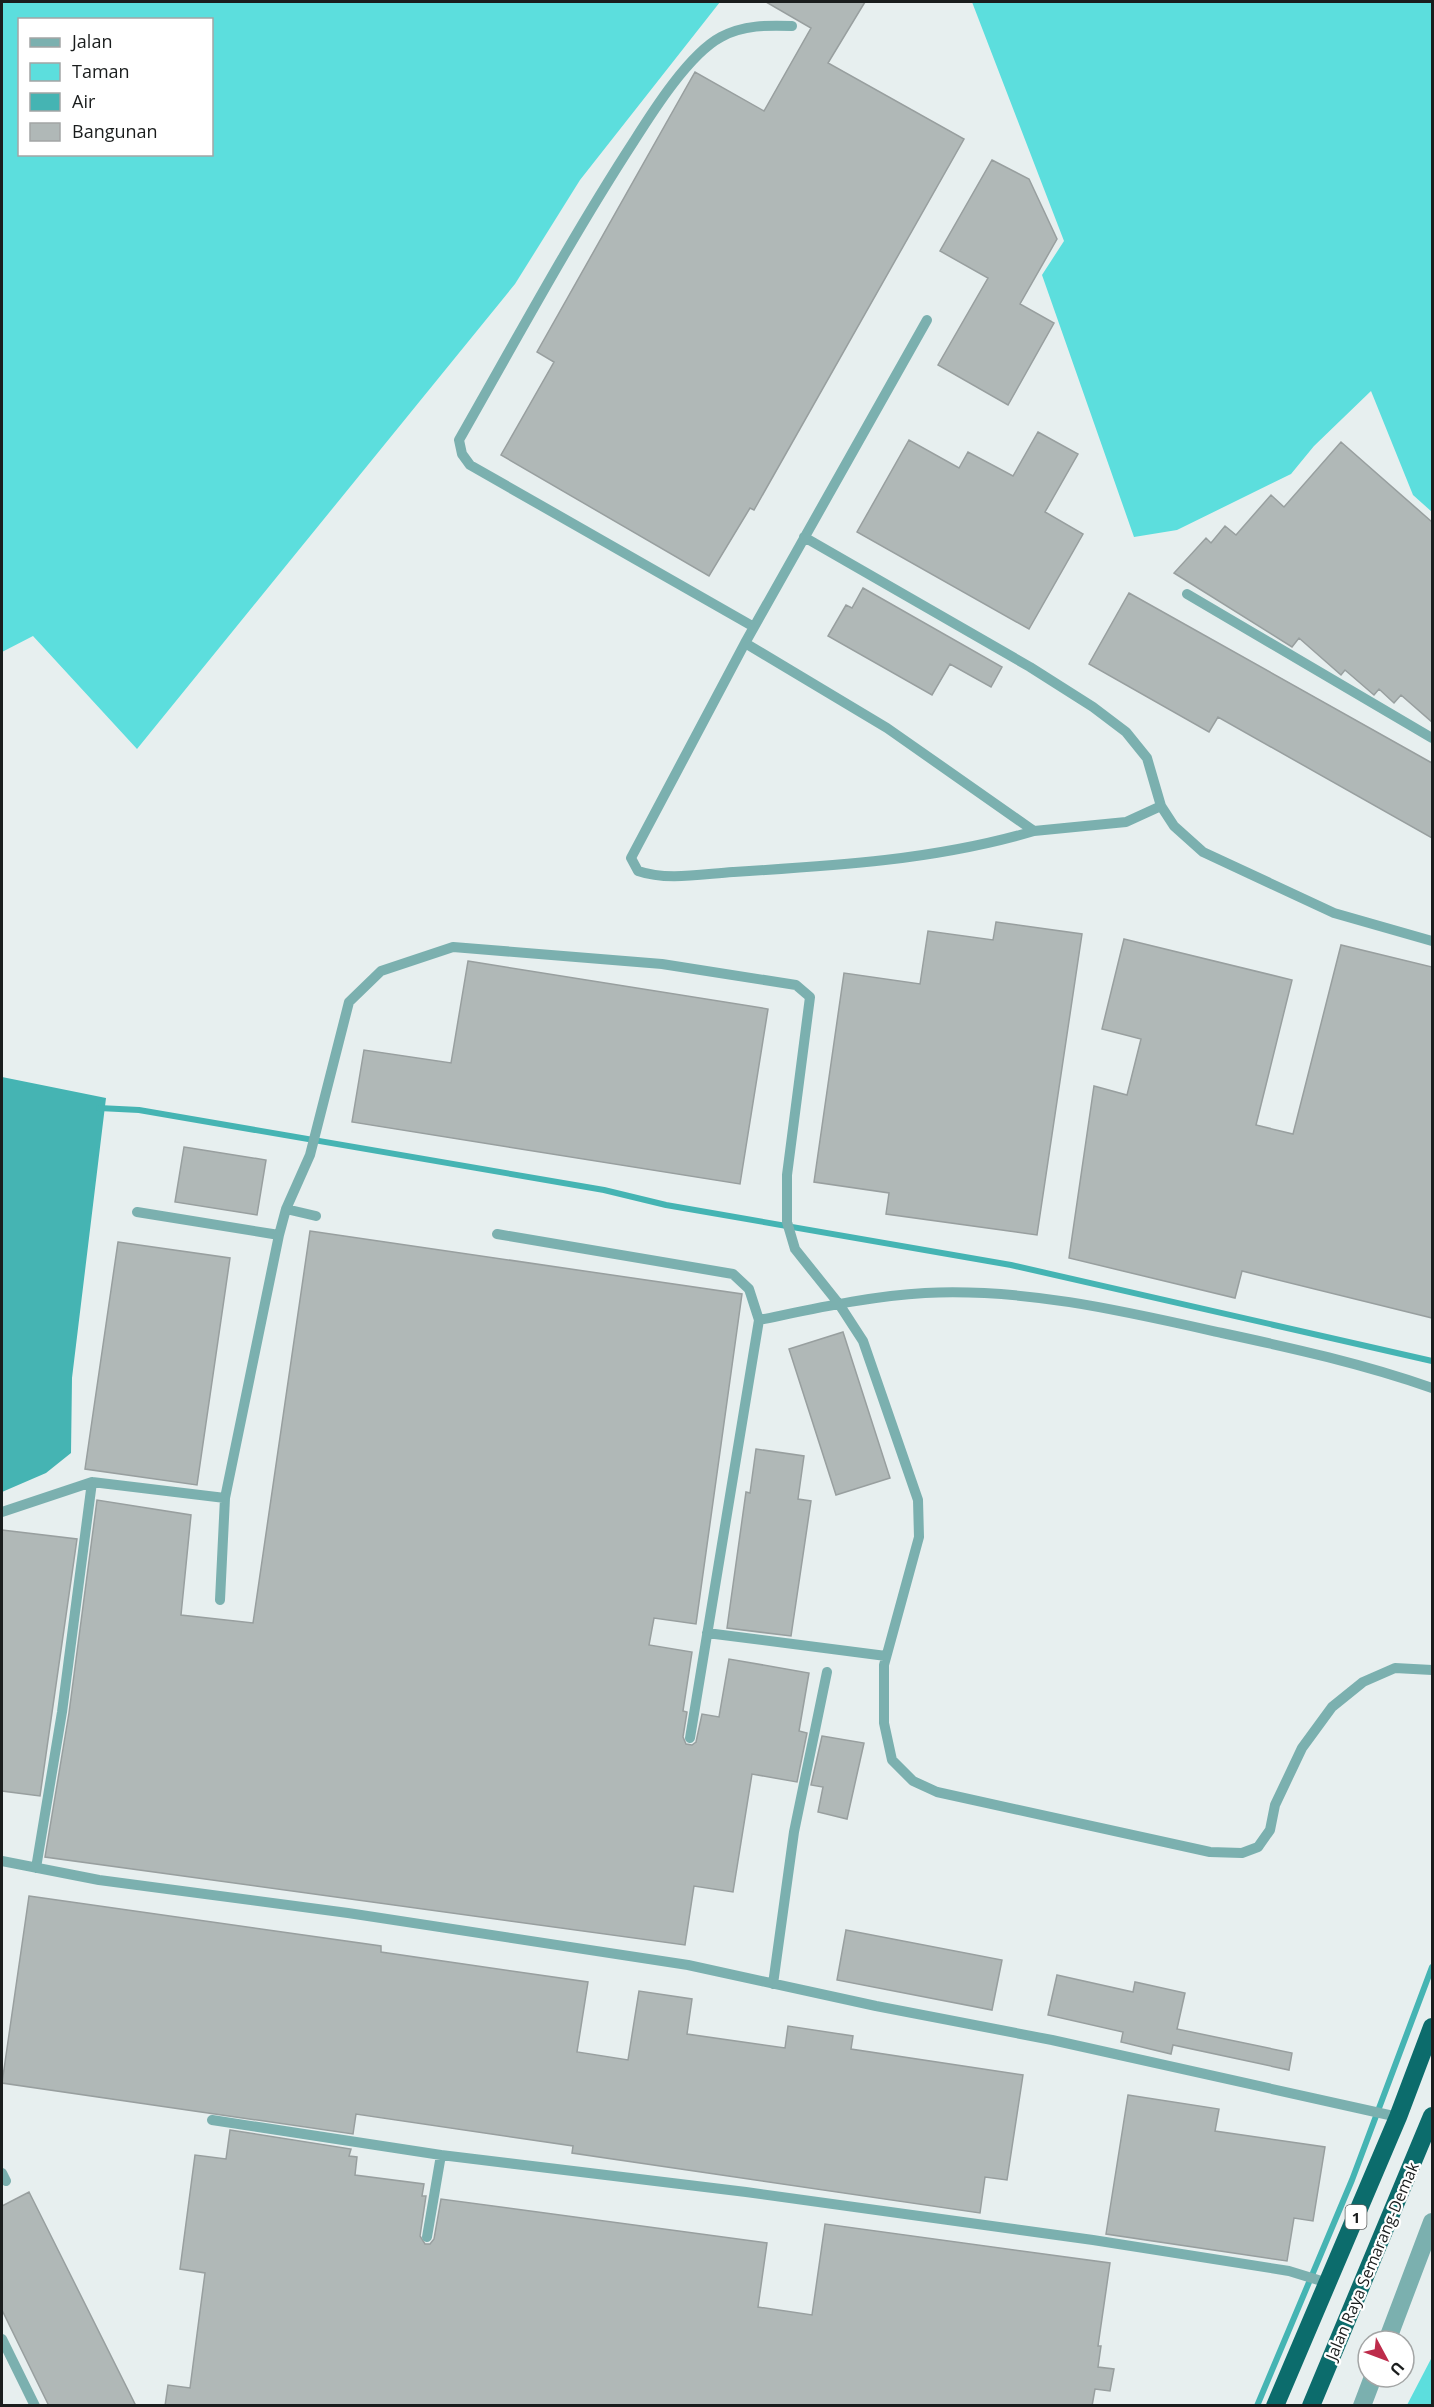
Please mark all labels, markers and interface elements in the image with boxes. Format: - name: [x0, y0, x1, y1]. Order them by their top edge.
- legend: [18, 18, 213, 156]
- text: Jalan: [70, 29, 112, 53]
- text: Taman: [72, 59, 130, 83]
- text: Air: [72, 89, 96, 113]
- text: Bangunan: [72, 119, 158, 143]
- street label: Jalan Raya Semarang-Demak: [1319, 2158, 1424, 2365]
- road number: 1: [1346, 2205, 1366, 2229]
- north arrow: [1356, 2329, 1416, 2389]
- text: U: [1385, 2357, 1410, 2381]

